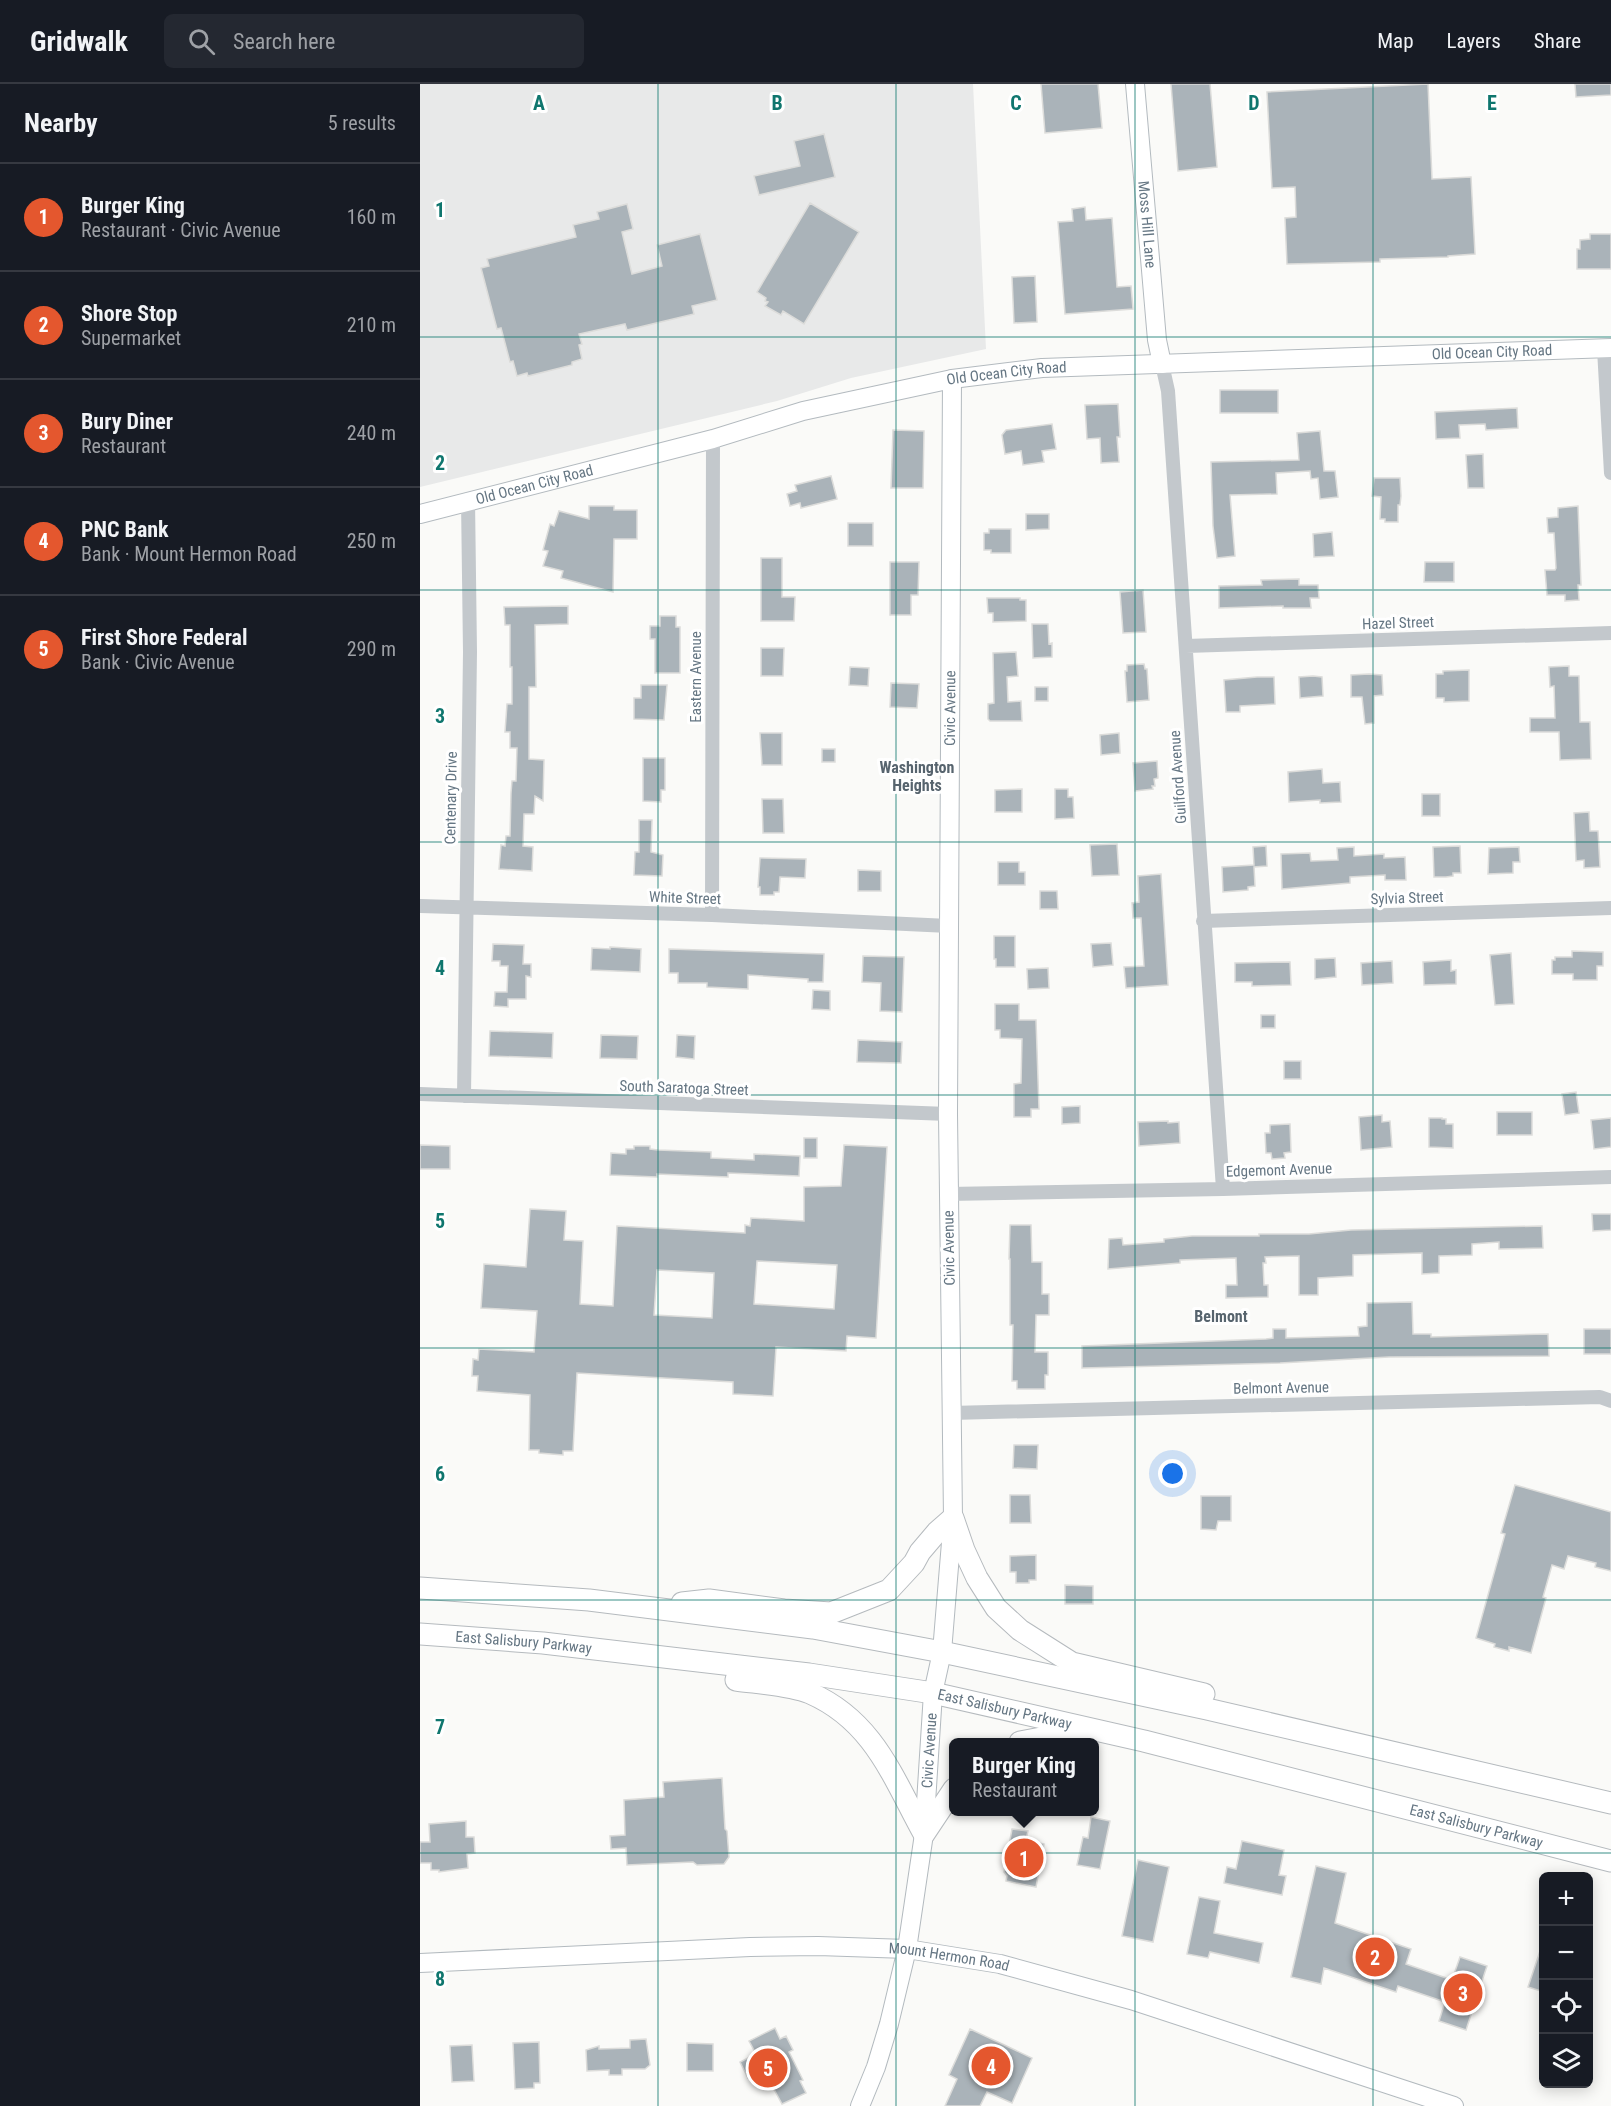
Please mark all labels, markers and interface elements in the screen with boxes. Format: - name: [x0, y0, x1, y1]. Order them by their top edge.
- search box: [164, 14, 584, 68]
- text: Gridwalk: [30, 25, 128, 58]
- icon: search: [185, 25, 218, 58]
- text: Search here: [233, 29, 335, 54]
- text: Map: [1377, 29, 1414, 53]
- text: Layers: [1447, 29, 1501, 53]
- text: Share: [1534, 29, 1581, 53]
- text: A: [533, 91, 545, 115]
- text: B: [771, 91, 783, 115]
- text: C: [1010, 91, 1022, 115]
- text: D: [1248, 91, 1260, 115]
- text: E: [1487, 91, 1497, 115]
- text: Nearby: [24, 108, 98, 138]
- text: 5 results: [328, 111, 396, 135]
- street label: Moss Hill Lane: [1134, 180, 1160, 269]
- text: Burger King: [81, 193, 185, 218]
- text: 1: [435, 198, 445, 222]
- text: 1: [38, 205, 49, 229]
- text: 160 m: [347, 205, 396, 229]
- text: Restaurant · Civic Avenue: [81, 218, 281, 242]
- text: Shore Stop: [81, 301, 177, 326]
- text: 2: [38, 313, 49, 337]
- text: 210 m: [347, 313, 396, 337]
- text: Supermarket: [81, 326, 181, 350]
- street label: Old Ocean City Road: [1431, 341, 1553, 363]
- street label: Old Ocean City Road: [945, 358, 1067, 389]
- text: Bury Diner: [81, 409, 173, 434]
- text: 3: [38, 421, 49, 445]
- text: 240 m: [347, 421, 396, 445]
- text: Restaurant: [81, 434, 166, 458]
- text: 2: [435, 451, 445, 475]
- street label: Old Ocean City Road: [474, 461, 595, 508]
- text: PNC Bank: [81, 517, 169, 542]
- text: 4: [38, 529, 49, 553]
- text: 250 m: [347, 529, 396, 553]
- text: Bank · Mount Hermon Road: [81, 542, 297, 566]
- street label: Hazel Street: [1362, 613, 1434, 633]
- text: First Shore Federal: [81, 625, 248, 650]
- street label: Eastern Avenue: [687, 631, 705, 723]
- text: 5: [38, 637, 49, 661]
- text: 290 m: [347, 637, 396, 661]
- text: Bank · Civic Avenue: [81, 650, 235, 674]
- street label: Civic Avenue: [941, 670, 959, 746]
- text: 3: [435, 704, 445, 728]
- street label: Guilford Avenue: [1166, 730, 1190, 824]
- street label: Centenary Drive: [441, 751, 461, 845]
- district label: Washington Heights: [880, 758, 955, 795]
- street label: White Street: [649, 888, 721, 908]
- street label: Sylvia Street: [1370, 888, 1444, 908]
- text: 4: [435, 956, 445, 980]
- street label: South Saratoga Street: [619, 1077, 749, 1099]
- street label: Edgemont Avenue: [1226, 1159, 1332, 1181]
- text: 5: [435, 1209, 445, 1233]
- street label: Civic Avenue: [939, 1210, 959, 1286]
- district label: Belmont: [1194, 1307, 1248, 1326]
- street label: Belmont Avenue: [1233, 1378, 1329, 1398]
- your location: [1158, 1459, 1187, 1488]
- text: 6: [435, 1462, 445, 1486]
- street label: East Salisbury Parkway: [455, 1628, 593, 1658]
- street label: East Salisbury Parkway: [936, 1685, 1073, 1733]
- street label: Civic Avenue: [918, 1712, 941, 1789]
- text: 7: [435, 1715, 445, 1739]
- popup: [949, 1738, 1099, 1816]
- text: Burger King: [972, 1753, 1076, 1778]
- text: Restaurant: [972, 1778, 1057, 1802]
- street label: East Salisbury Parkway: [1408, 1801, 1545, 1852]
- pin: 1: [1004, 1836, 1044, 1880]
- map controls: [1539, 1872, 1593, 2088]
- button: +: [1539, 1872, 1593, 1926]
- button: −: [1539, 1926, 1593, 1980]
- pin: 2: [1356, 1934, 1394, 1980]
- street label: Mount Hermon Road: [888, 1939, 1011, 1975]
- text: 8: [435, 1967, 445, 1991]
- pin: 3: [1444, 1970, 1482, 2016]
- button: locate: [1539, 1980, 1593, 2034]
- button: layers: [1539, 2034, 1593, 2088]
- pin: 4: [972, 2044, 1010, 2088]
- pin: 5: [748, 2046, 788, 2090]

